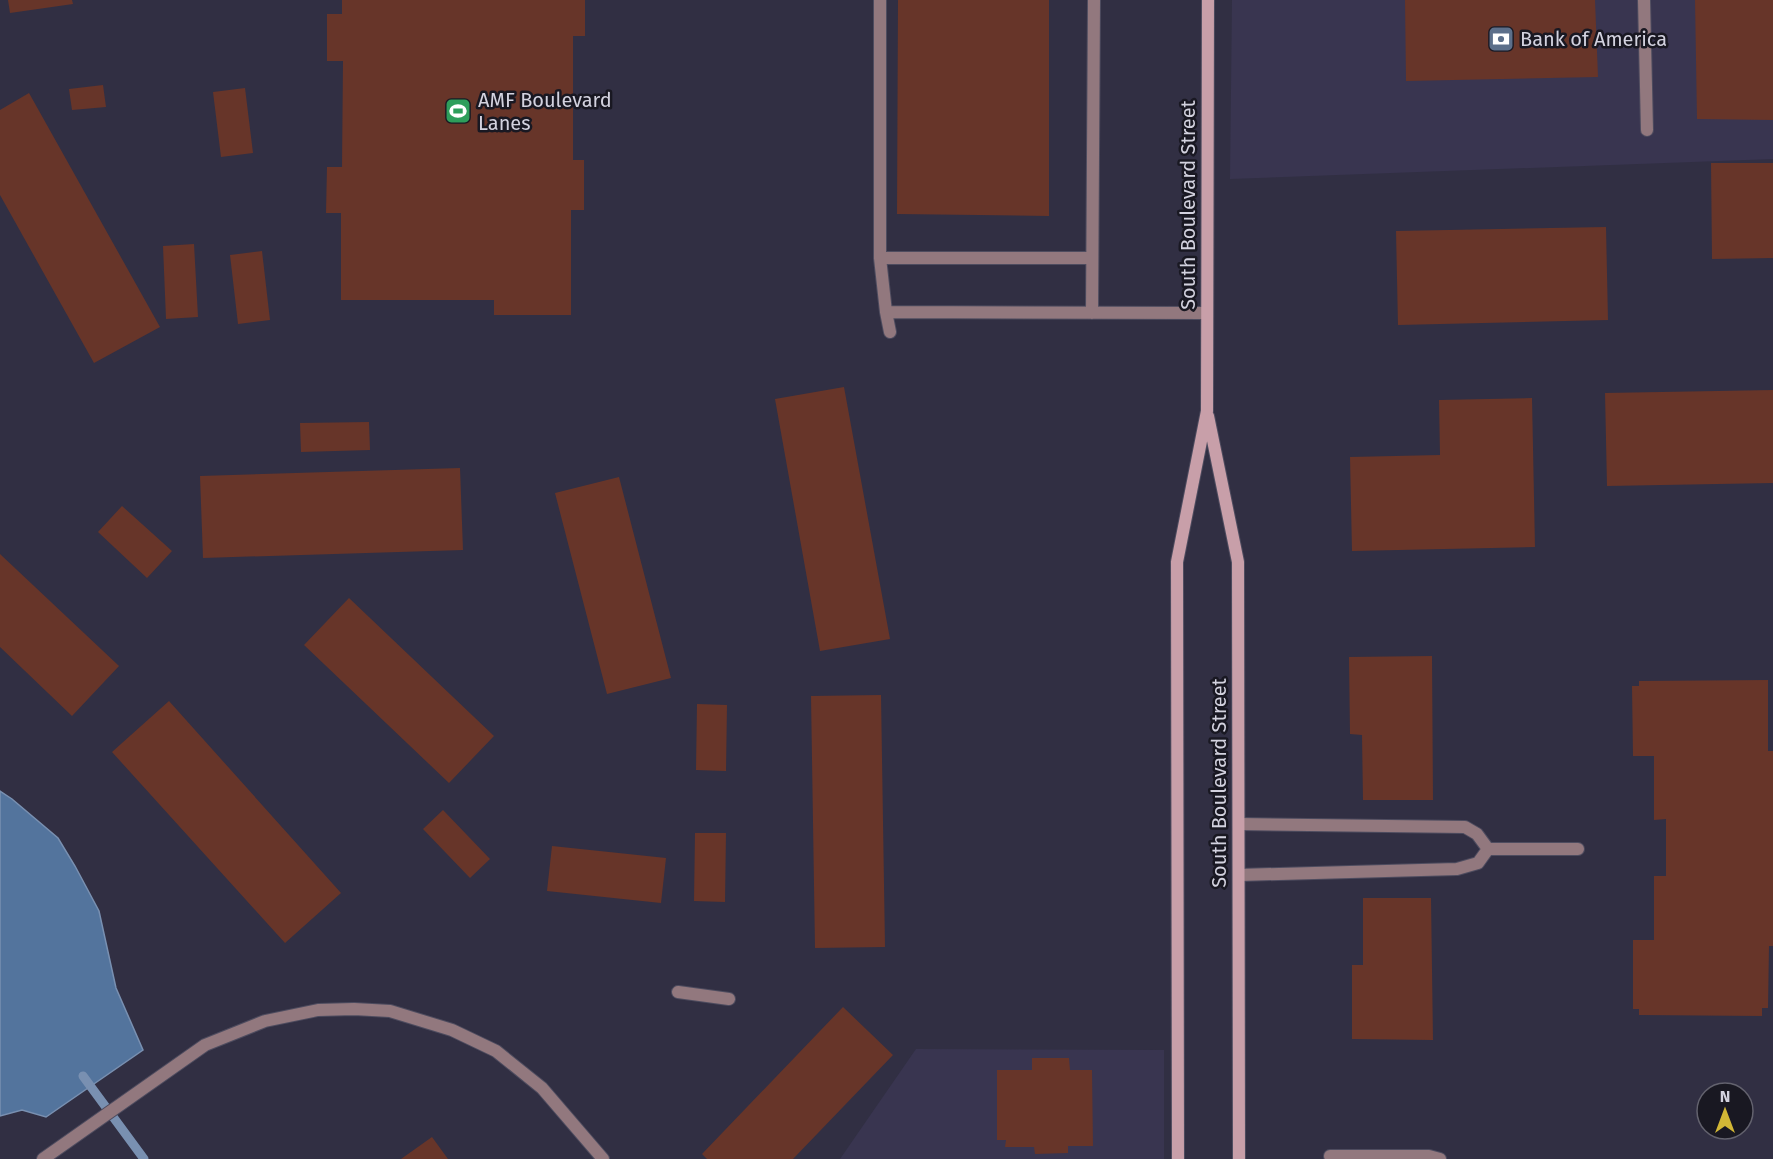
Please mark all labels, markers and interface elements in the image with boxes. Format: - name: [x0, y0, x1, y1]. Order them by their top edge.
- bank icon: Bank of America: [1486, 24, 1516, 54]
- place label: Bank of America: [1520, 27, 1667, 51]
- place label: AMF Boulevard Lanes: [478, 88, 612, 135]
- sports icon: AMF Boulevard Lanes: [443, 96, 473, 126]
- street label: South Boulevard Street: [1176, 99, 1200, 310]
- street label: South Boulevard Street: [1207, 677, 1231, 888]
- north arrow: [1695, 1081, 1755, 1141]
- text: N: [1720, 1087, 1730, 1106]

